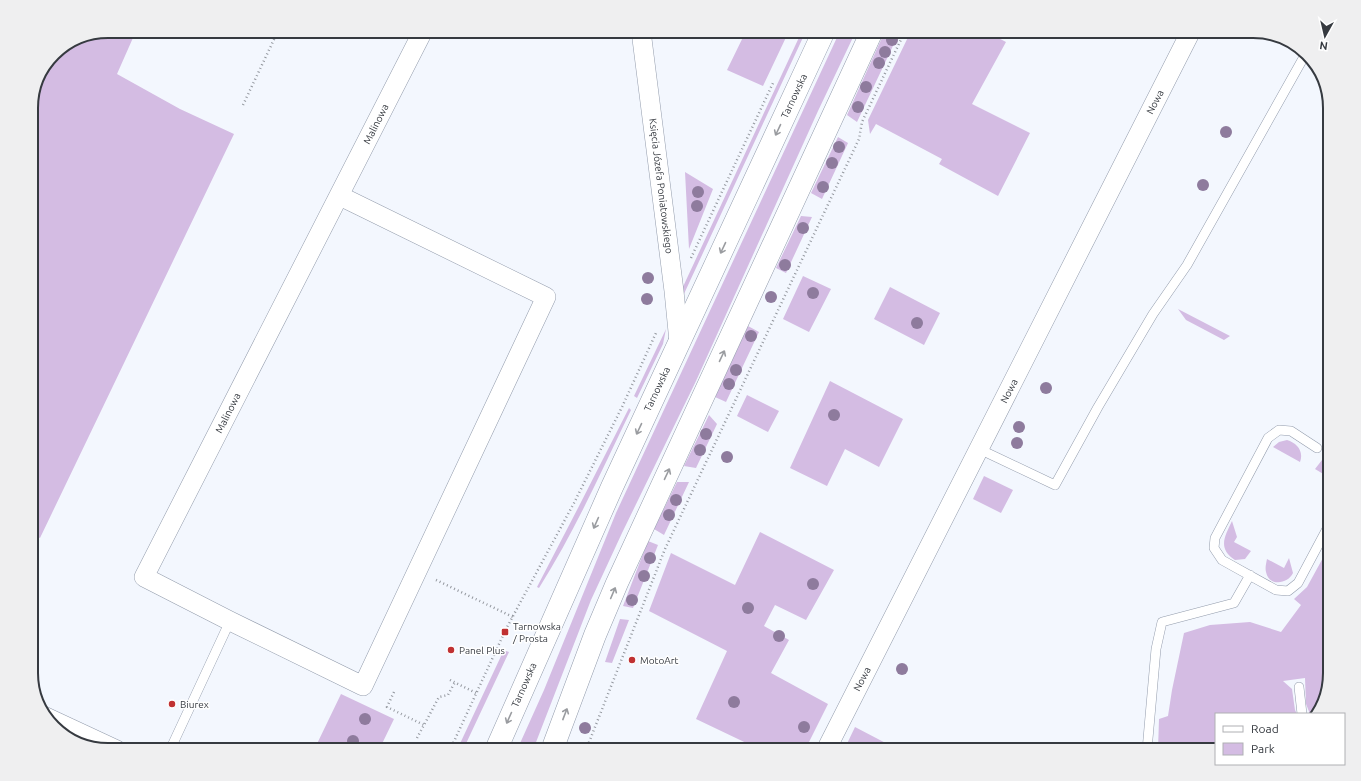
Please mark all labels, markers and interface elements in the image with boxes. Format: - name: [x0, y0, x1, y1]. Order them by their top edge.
- north arrow: [1305, 16, 1345, 56]
- text: N: [1319, 39, 1329, 52]
- street label: Tarnowska: [779, 72, 809, 120]
- street label: Nowa: [1144, 88, 1166, 116]
- street label: Malinowa: [361, 102, 391, 146]
- street label: Księcia Józefa Poniatowskiego: [647, 118, 675, 255]
- one-way arrow: [774, 124, 781, 136]
- one-way arrow: [719, 241, 726, 253]
- one-way arrow: [719, 351, 726, 363]
- street label: Tarnowska: [642, 365, 672, 413]
- street label: Nowa: [998, 377, 1020, 405]
- street label: Malinowa: [213, 391, 243, 435]
- one-way arrow: [635, 423, 642, 435]
- one-way arrow: [664, 469, 671, 481]
- one-way arrow: [592, 516, 599, 528]
- one-way arrow: [610, 587, 617, 599]
- place label: Tarnowska / Prosta: [512, 621, 561, 644]
- marker: Tarnowska / Prosta: [500, 627, 510, 637]
- marker: Panel Plus: [446, 645, 456, 655]
- place label: Panel Plus: [459, 645, 505, 656]
- marker: MotoArt: [627, 655, 637, 665]
- place label: MotoArt: [640, 655, 679, 666]
- street label: Tarnowska: [509, 661, 539, 709]
- street label: Nowa: [851, 665, 873, 693]
- marker: Biurex: [167, 699, 177, 709]
- place label: Biurex: [180, 699, 209, 710]
- one-way arrow: [562, 708, 570, 720]
- one-way arrow: [505, 712, 513, 724]
- legend: [1215, 713, 1345, 765]
- text: Road: [1251, 722, 1279, 735]
- text: Park: [1251, 742, 1275, 755]

